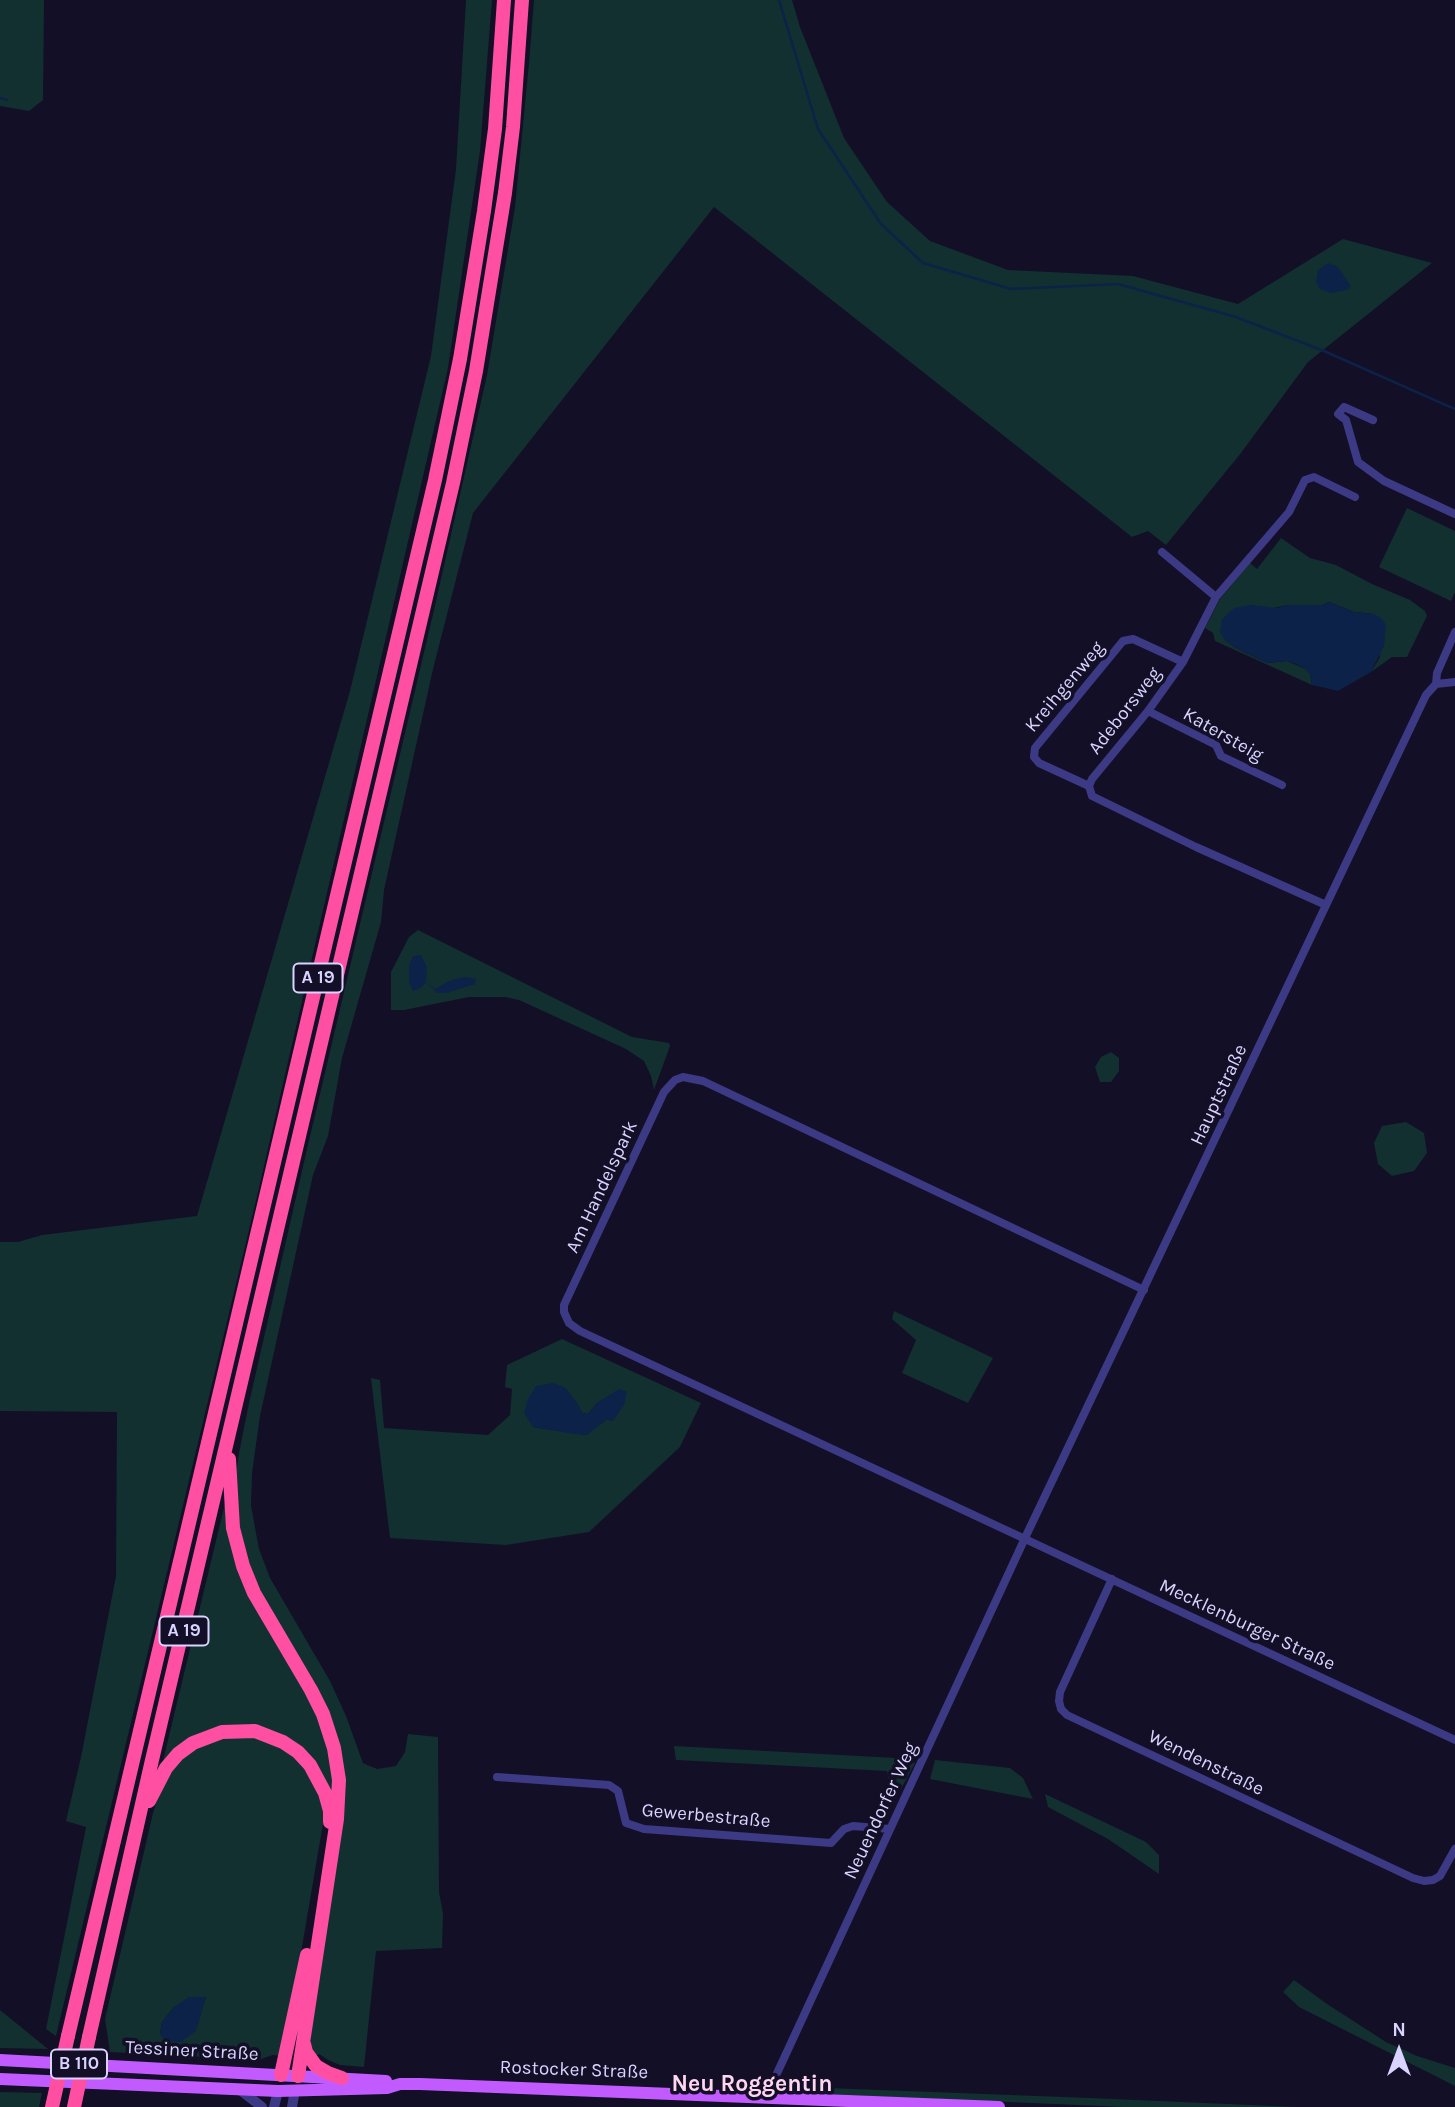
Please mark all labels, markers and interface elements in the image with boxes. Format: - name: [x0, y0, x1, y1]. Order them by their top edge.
- street label: Kreihgenweg: [1020, 637, 1110, 737]
- street label: Adeborsweg: [1084, 663, 1166, 759]
- street label: Katersteig: [1179, 703, 1267, 767]
- road number: A 19: [294, 964, 342, 993]
- street label: Hauptstraße: [1186, 1041, 1252, 1149]
- street label: Am Handelspark: [561, 1117, 643, 1257]
- street label: Mecklenburger Straße: [1155, 1574, 1339, 1676]
- road number: A 19: [160, 1616, 208, 1646]
- street label: Wendenstraße: [1144, 1725, 1268, 1801]
- street label: Neuendorfer Weg: [839, 1739, 923, 1883]
- street label: Gewerbestraße: [641, 1799, 771, 1833]
- north arrow: [1364, 2016, 1434, 2086]
- text: N: [1392, 2019, 1406, 2041]
- street label: Tessiner Straße: [125, 2036, 259, 2066]
- road number: B 110: [51, 2050, 107, 2078]
- street label: Rostocker Straße: [499, 2056, 649, 2084]
- district label: Neu Roggentin: [672, 2070, 832, 2098]

